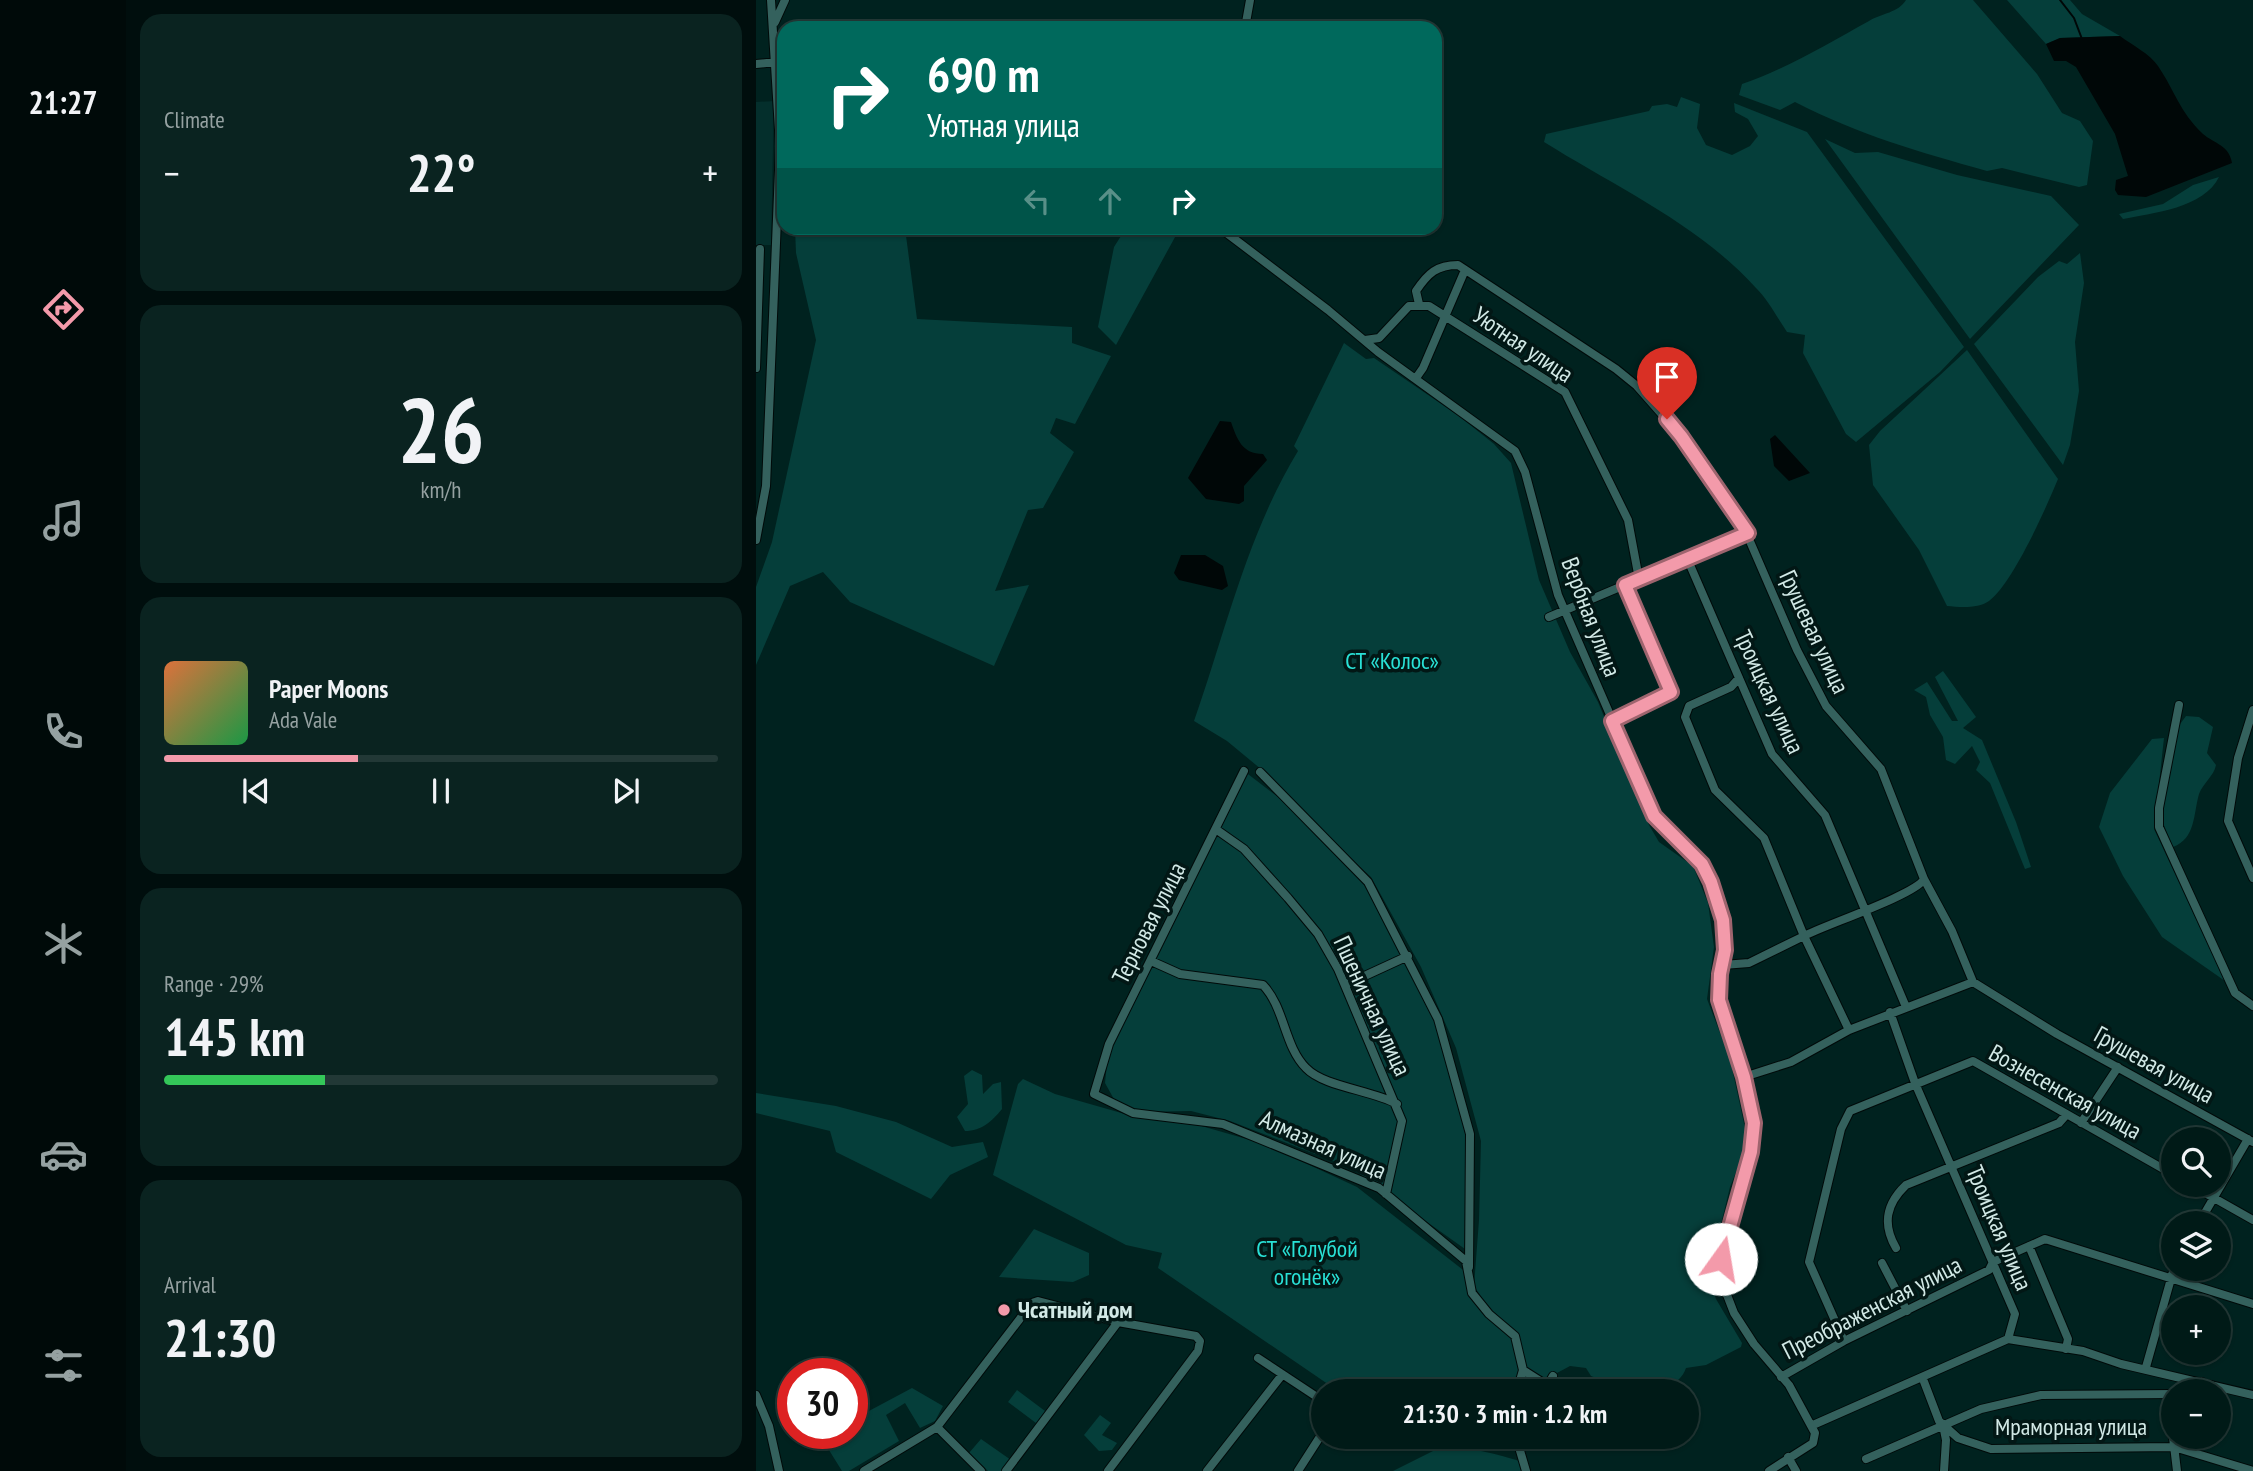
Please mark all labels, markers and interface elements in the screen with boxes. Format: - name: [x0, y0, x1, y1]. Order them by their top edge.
- text: 690 m: [927, 42, 1040, 106]
- icon: right: [812, 49, 903, 140]
- text: 21:27: [28, 81, 98, 123]
- text: Уютная улица: [927, 104, 1080, 146]
- text: Climate: [164, 105, 225, 134]
- text: 22°: [407, 139, 475, 206]
- text: −: [164, 148, 180, 197]
- text: +: [702, 148, 718, 197]
- icon: left: [1018, 182, 1056, 220]
- icon: ahead: [1091, 182, 1129, 220]
- icon: right: [1164, 182, 1202, 220]
- icon: directions: [39, 285, 88, 334]
- street label: Уютная улица: [1467, 300, 1579, 389]
- pin: [1637, 347, 1697, 419]
- icon: arrive: [1648, 358, 1686, 396]
- text: 26: [398, 370, 485, 488]
- text: km/h: [421, 475, 461, 504]
- icon: music: [39, 496, 88, 545]
- street label: Вербная улица: [1555, 553, 1628, 681]
- street label: Грушевая улица: [1772, 565, 1857, 698]
- street label: Троицкая улица: [1727, 625, 1812, 759]
- park label: СТ «Колос»: [1345, 645, 1439, 676]
- text: Paper Moons: [269, 672, 388, 705]
- text: Ada Vale: [269, 705, 337, 734]
- icon: phone: [39, 707, 88, 756]
- icon: previous: [237, 772, 275, 810]
- icon: pause: [422, 772, 460, 810]
- icon: next: [607, 772, 645, 810]
- street label: Терновая улица: [1105, 857, 1192, 989]
- icon: climate: [39, 919, 88, 968]
- street label: Пшеничная улица: [1327, 931, 1418, 1081]
- text: Range · 29%: [164, 969, 264, 998]
- text: 145 km: [164, 1003, 305, 1070]
- street label: Грушевая улица: [2089, 1019, 2220, 1110]
- street label: Вознесенская улица: [1984, 1037, 2147, 1146]
- street label: Алмазная улица: [1255, 1103, 1391, 1186]
- map controls: [2161, 1127, 2231, 1449]
- button: search: [2161, 1127, 2231, 1197]
- icon: car: [39, 1130, 88, 1179]
- street label: Троицкая улица: [1959, 1161, 2040, 1295]
- button: layers: [2161, 1211, 2231, 1281]
- position arrow: [1684, 1222, 1758, 1296]
- park label: СТ «Голубой огонёк»: [1256, 1233, 1358, 1292]
- street label: Преображенская улица: [1777, 1249, 1967, 1366]
- text: Arrival: [164, 1270, 216, 1299]
- place label: Чсатный дом: [1018, 1294, 1133, 1325]
- button: +: [2161, 1295, 2231, 1365]
- marker: Чсатный дом: [996, 1302, 1012, 1318]
- text: 21:30: [164, 1304, 276, 1371]
- icon: filters: [39, 1341, 88, 1390]
- speed limit sign: 30: [777, 1358, 868, 1449]
- button: −: [2161, 1379, 2231, 1449]
- text: 21:30 · 3 min · 1.2 km: [1403, 1397, 1607, 1430]
- street label: Мраморная улица: [1995, 1411, 2147, 1442]

